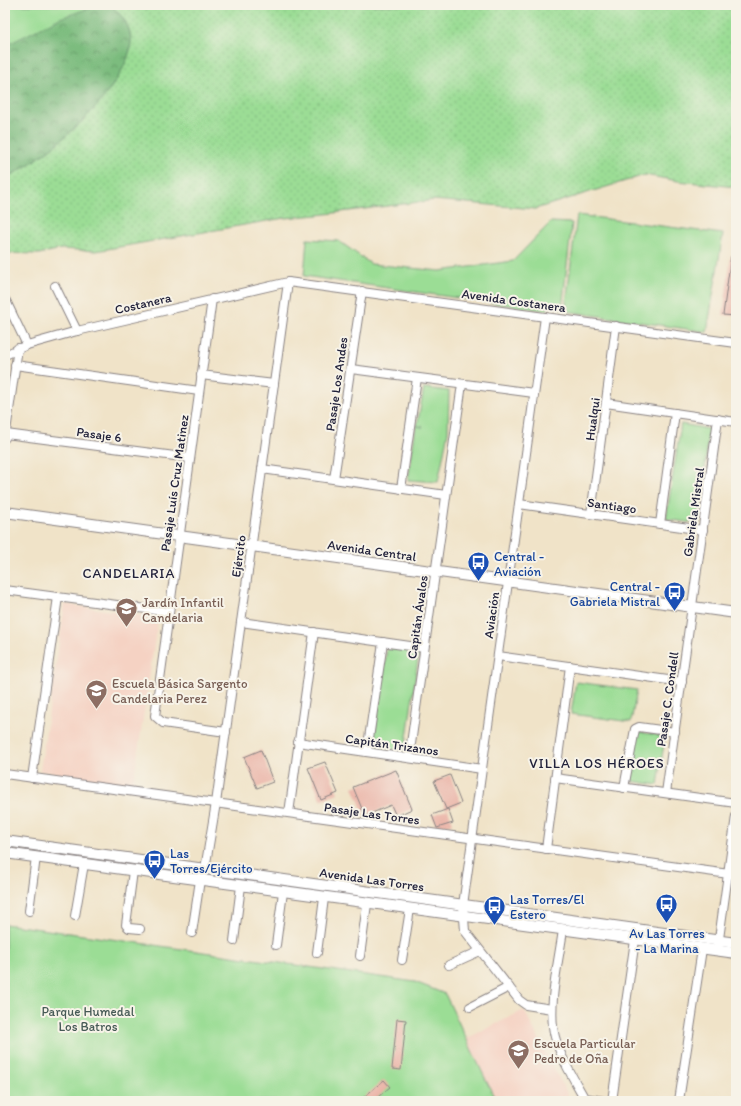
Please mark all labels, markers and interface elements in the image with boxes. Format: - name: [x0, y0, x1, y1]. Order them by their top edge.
- street label: Avenida Costanera: [461, 286, 567, 315]
- street label: Costanera: [113, 290, 173, 317]
- street label: Pasaje Los Andes: [322, 336, 351, 432]
- street label: Hualqui: [582, 397, 603, 442]
- street label: Pasaje Luís Cruz Matinez: [157, 414, 192, 552]
- street label: Pasaje 6: [75, 424, 122, 445]
- street label: Gabriela Mistral: [680, 466, 707, 558]
- street label: Santiago: [586, 495, 638, 516]
- street label: Ejército: [228, 534, 249, 578]
- street label: Avenida Central: [327, 537, 418, 564]
- place label: Central - Aviación: [494, 549, 544, 579]
- bus stop icon: Central - Aviación: [465, 550, 491, 583]
- district label: CANDELARIA: [82, 565, 176, 582]
- street label: Capitán Ávalos: [404, 574, 431, 660]
- place label: Central - Gabriela Mistral: [570, 579, 660, 609]
- bus stop icon: Central - Gabriela Mistral: [662, 580, 688, 613]
- street label: Aviación: [481, 590, 502, 639]
- place label: Jardín Infantil Candelaria: [142, 595, 224, 625]
- school or university icon: Jardín Infantil Candelaria: [114, 596, 140, 629]
- street label: Pasaje C. Condell: [653, 650, 682, 747]
- place label: Escuela Básica Sargento Candelaria Perez: [112, 676, 248, 706]
- school or university icon: Escuela Básica Sargento Candelaria Perez: [83, 677, 109, 710]
- street label: Capitán Trizanos: [344, 731, 440, 759]
- district label: VILLA LOS HÉROES: [529, 755, 665, 772]
- street label: Pasaje Las Torres: [323, 799, 421, 828]
- place label: Las Torres/Ejército: [170, 846, 253, 876]
- bus stop icon: Las Torres/Ejército: [142, 847, 168, 880]
- street label: Avenida Las Torres: [319, 865, 425, 894]
- place label: Las Torres/El Estero: [510, 892, 585, 922]
- bus stop icon: Av Las Torres - La Marina: [654, 892, 680, 925]
- bus stop icon: Las Torres/El Estero: [482, 893, 508, 926]
- place label: Av Las Torres - La Marina: [629, 926, 705, 956]
- park label: Parque Humedal Los Batros: [42, 1004, 135, 1034]
- place label: Escuela Particular Pedro de Oña: [534, 1036, 635, 1066]
- school or university icon: Escuela Particular Pedro de Oña: [505, 1037, 531, 1070]

